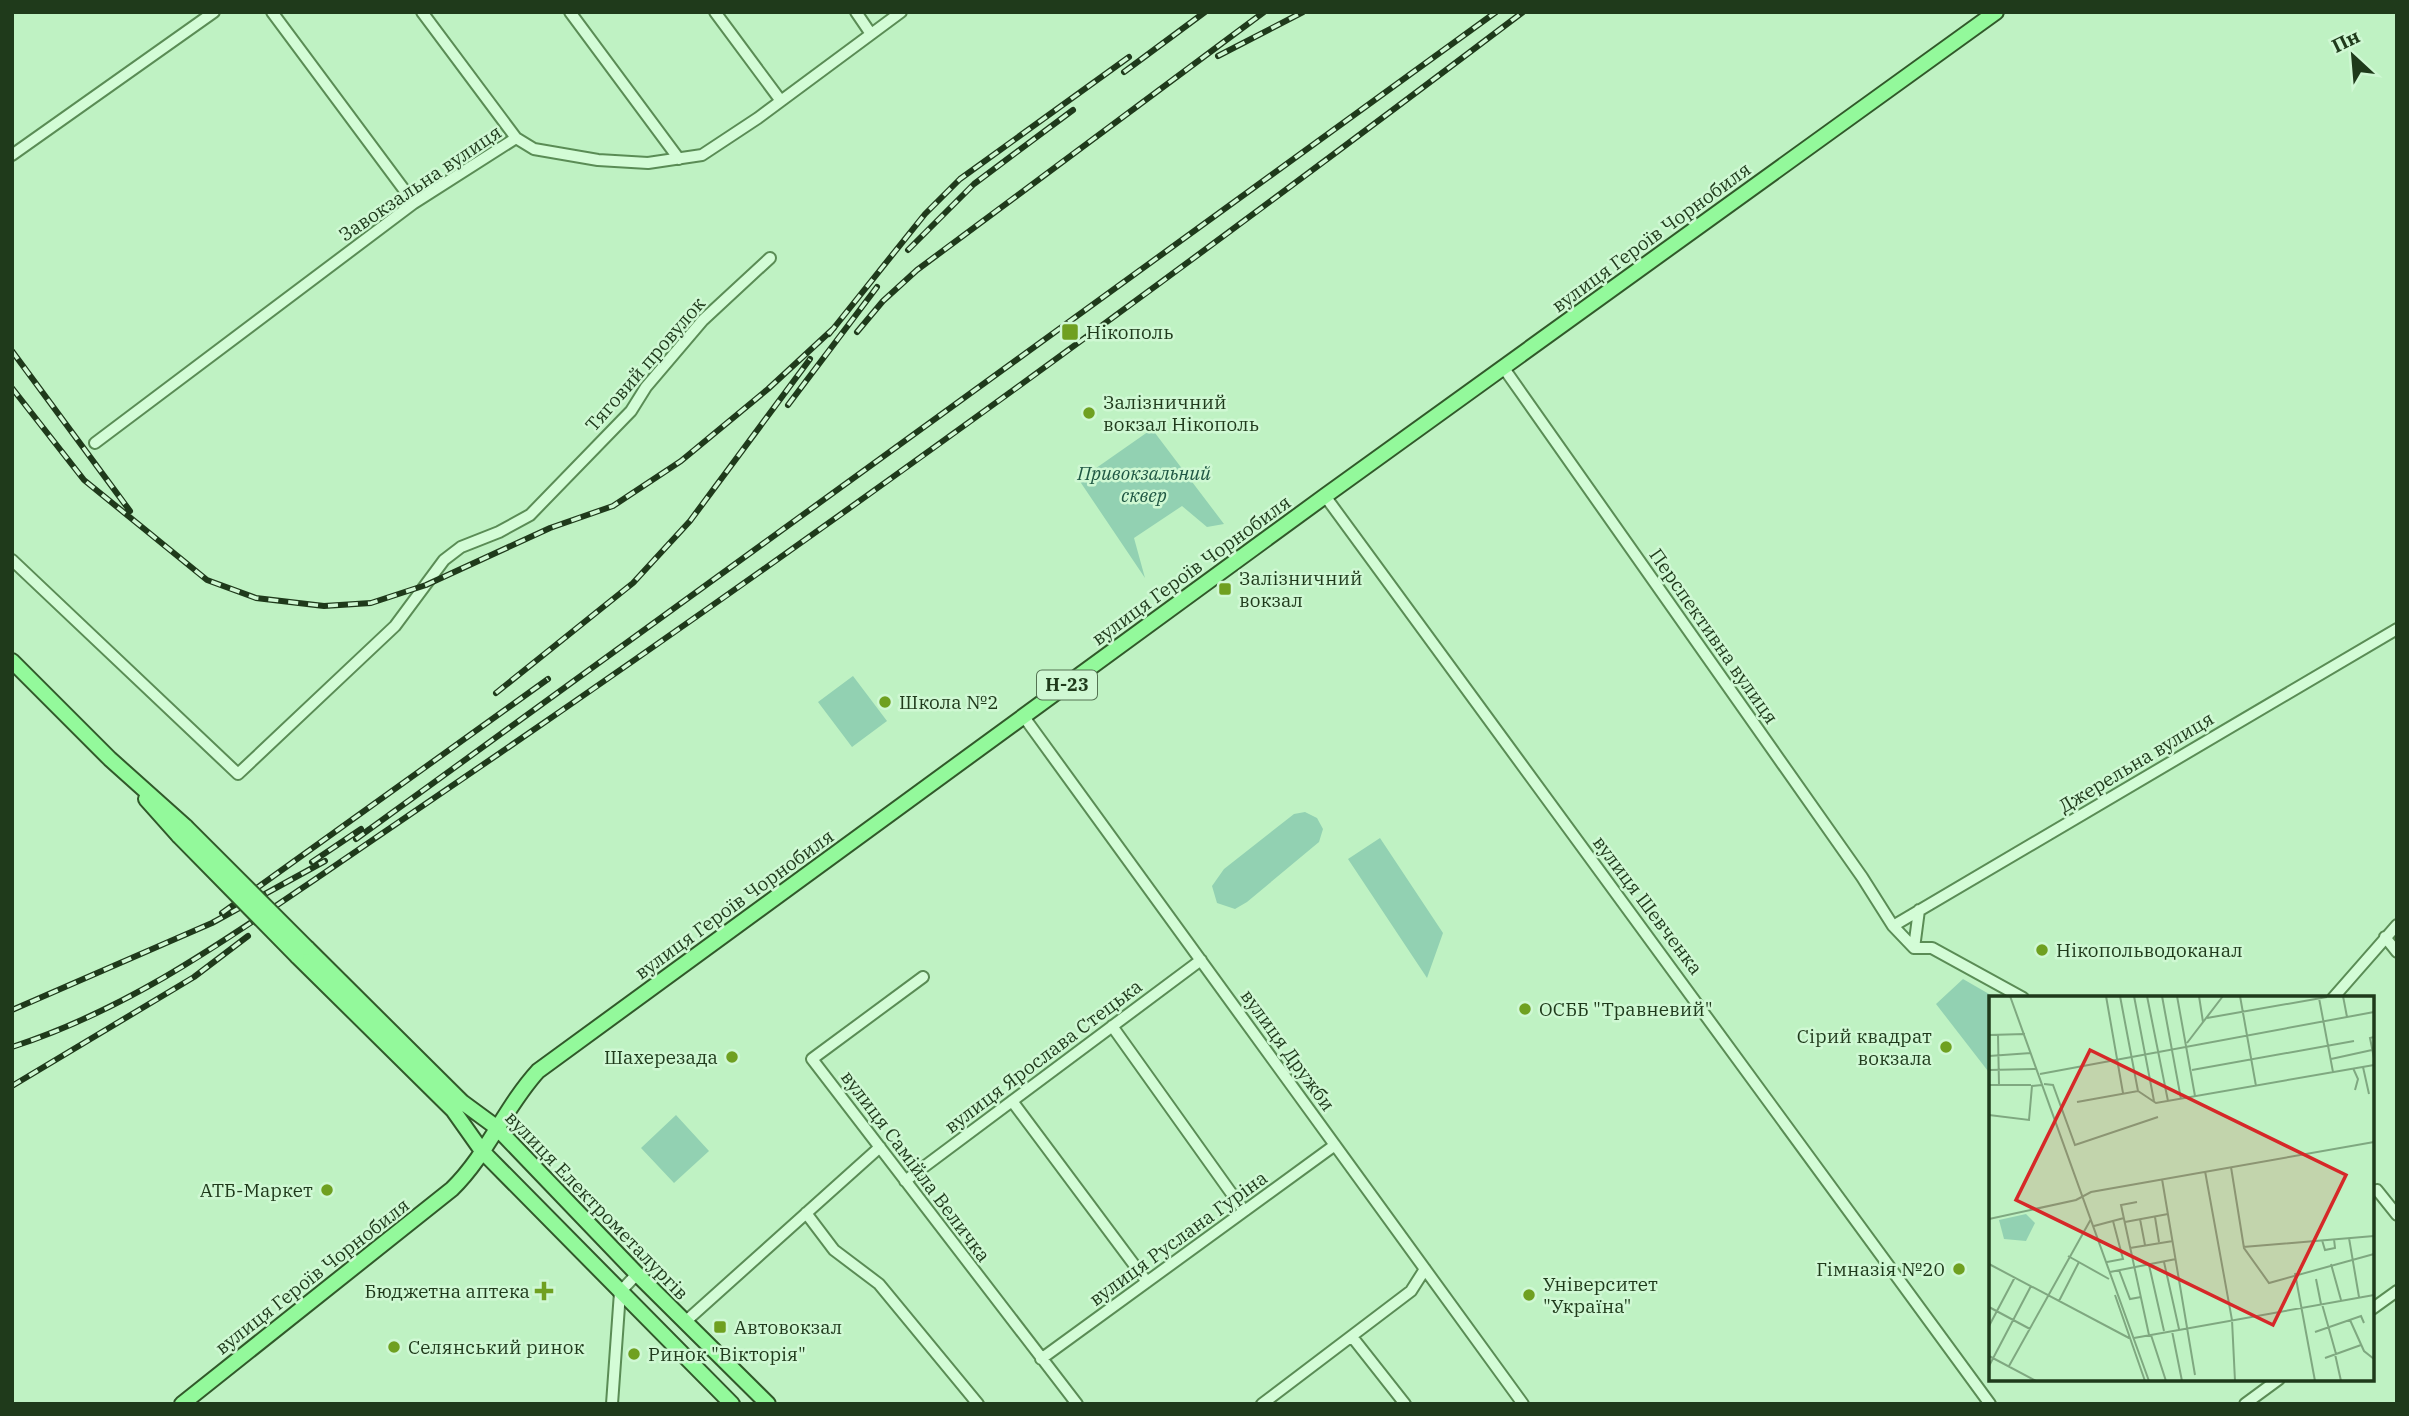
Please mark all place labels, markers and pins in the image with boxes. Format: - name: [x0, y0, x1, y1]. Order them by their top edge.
- place label: Нікополь: [1086, 320, 1174, 344]
- marker: Нікополь: [1060, 322, 1080, 342]
- place label: Залізничний вокзал Нікополь: [1103, 390, 1259, 436]
- marker: Залізничний вокзал Нікополь: [1081, 405, 1097, 421]
- place label: Залізничний вокзал: [1239, 566, 1363, 612]
- marker: Залізничний вокзал: [1217, 581, 1233, 597]
- place label: Школа №2: [899, 690, 999, 714]
- marker: Школа №2: [877, 694, 893, 710]
- place label: Нікопольводоканал: [2056, 938, 2243, 962]
- marker: Нікопольводоканал: [2034, 942, 2050, 958]
- place label: ОСББ "Травневий": [1539, 997, 1713, 1021]
- marker: ОСББ "Травневий": [1517, 1001, 1533, 1017]
- place label: Сірий квадрат вокзала: [1797, 1024, 1932, 1070]
- marker: Сірий квадрат вокзала: [1938, 1039, 1954, 1055]
- place label: Шахерезада: [604, 1045, 718, 1069]
- marker: Шахерезада: [724, 1049, 740, 1065]
- place label: АТБ-Маркет: [200, 1178, 313, 1202]
- marker: АТБ-Маркет: [319, 1182, 335, 1198]
- place label: Гімназія №20: [1816, 1257, 1945, 1281]
- marker: Гімназія №20: [1951, 1261, 1967, 1277]
- place label: Університет "Україна": [1543, 1272, 1658, 1318]
- place label: Бюджетна аптека: [364, 1279, 530, 1303]
- marker: Бюджетна аптека: [536, 1283, 552, 1299]
- marker: Університет "Україна": [1521, 1287, 1537, 1303]
- place label: Автовокзал: [734, 1315, 842, 1339]
- marker: Автовокзал: [712, 1319, 728, 1335]
- place label: Селянський ринок: [408, 1335, 584, 1359]
- marker: Селянський ринок: [386, 1339, 402, 1355]
- place label: Ринок "Вікторія": [648, 1342, 806, 1366]
- marker: Ринок "Вікторія": [626, 1346, 642, 1362]

